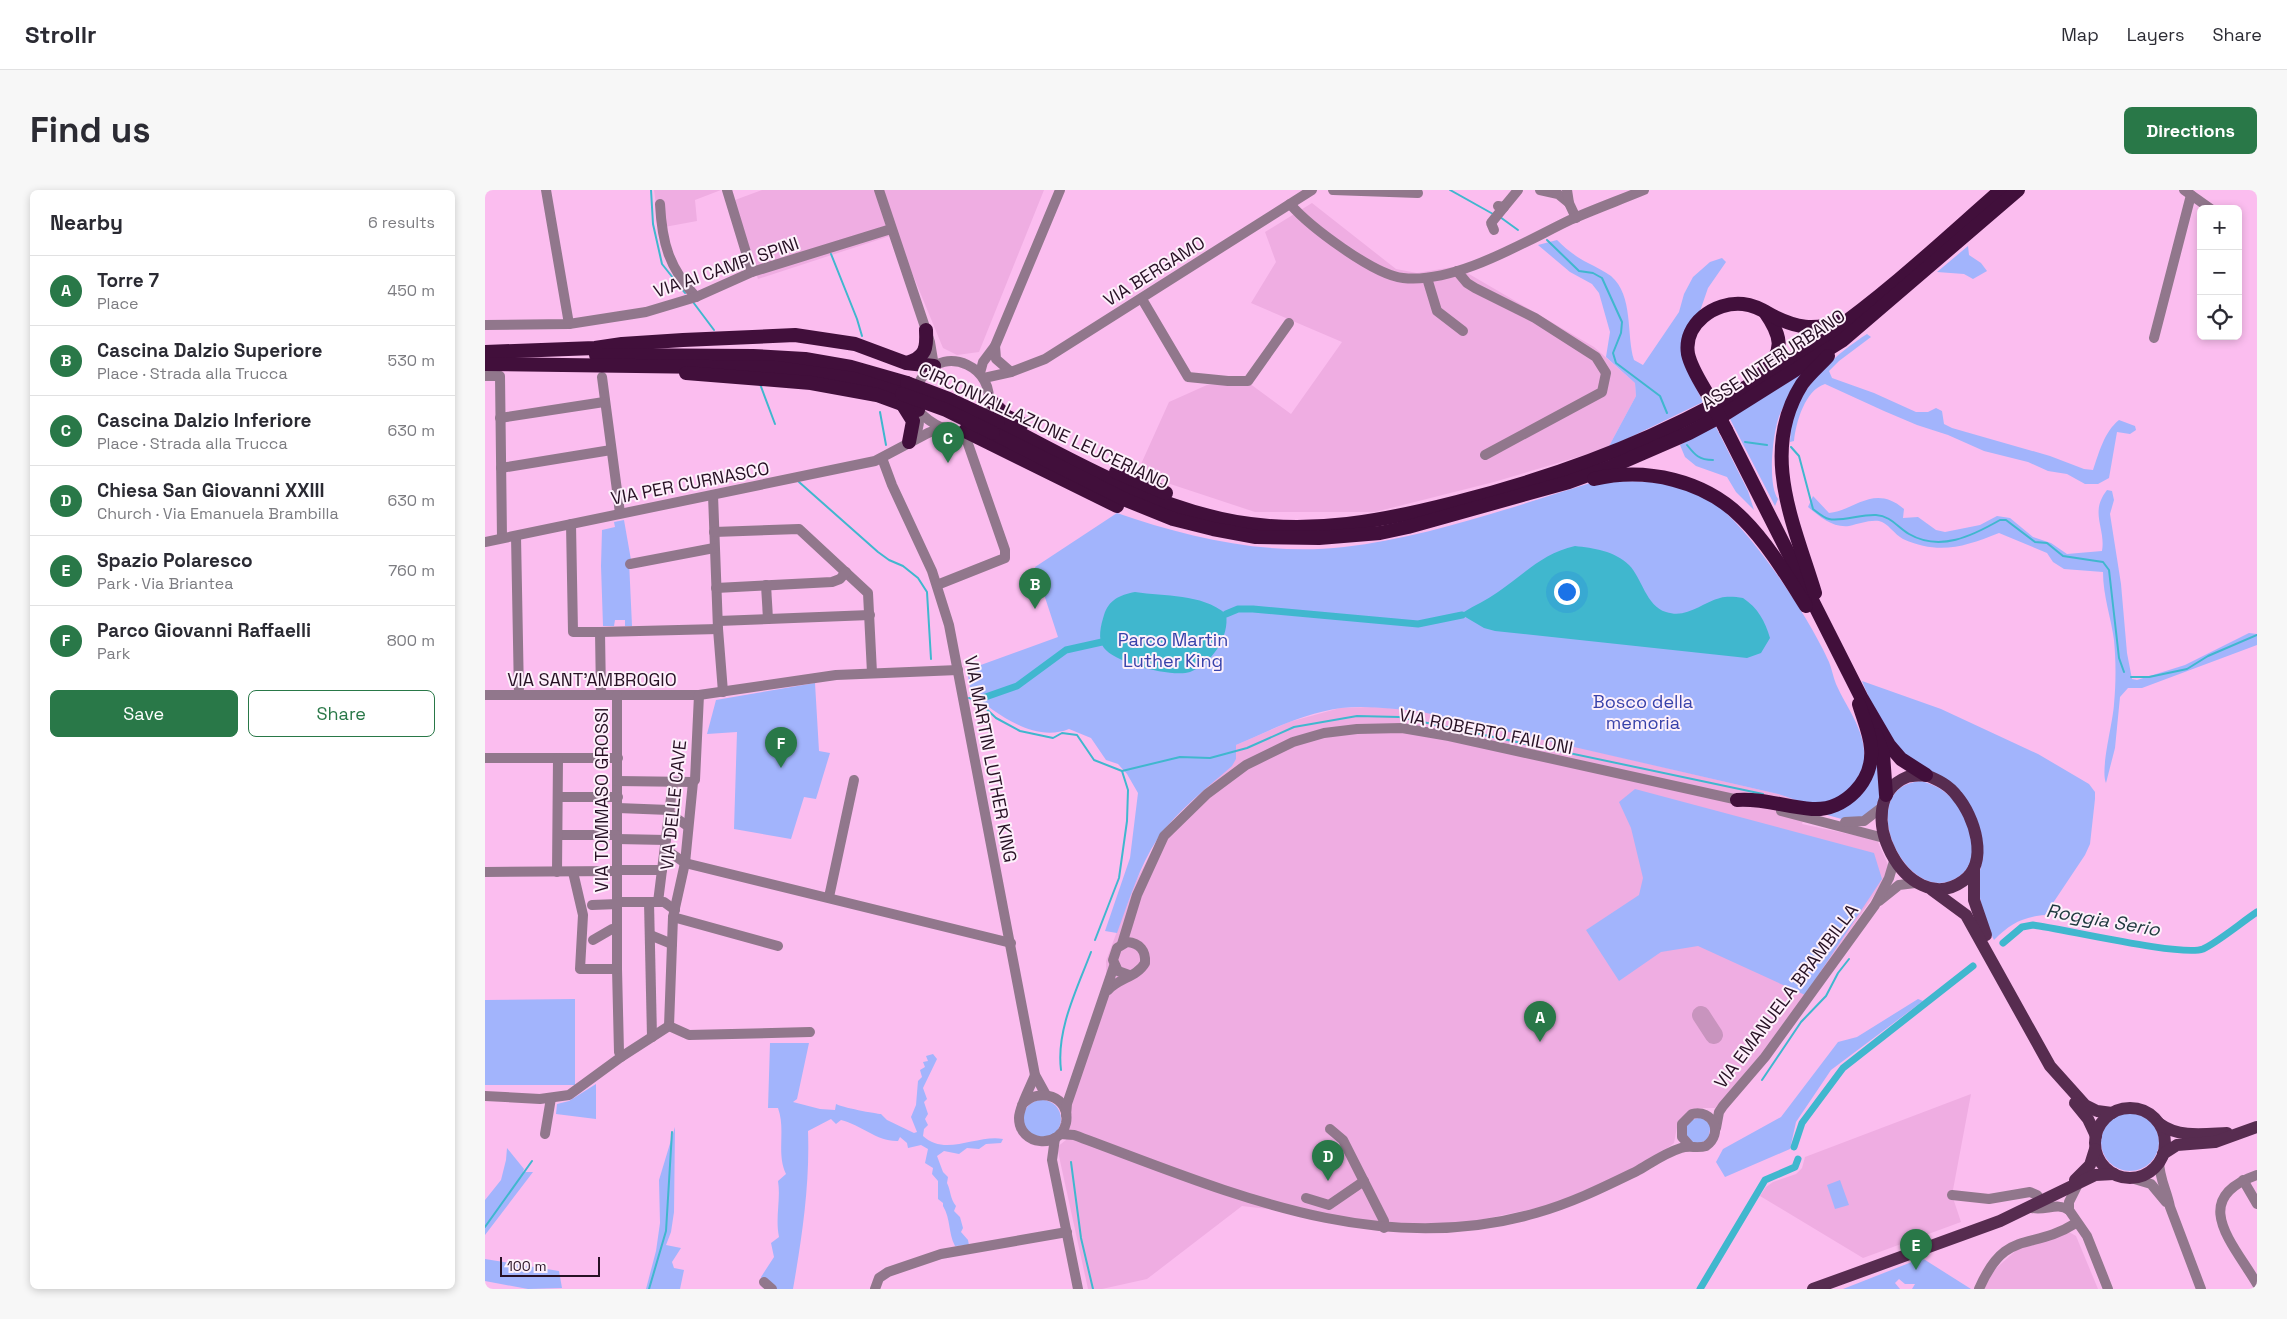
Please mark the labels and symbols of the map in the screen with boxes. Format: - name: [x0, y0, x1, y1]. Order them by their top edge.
- street label: VIA AI CAMPI SPINI: [650, 231, 802, 303]
- street label: VIA BERGAMO: [1099, 231, 1209, 311]
- street label: ASSE INTERURBANO: [1697, 304, 1849, 414]
- street label: CIRCONVALLAZIONE LEUCERIANO: [915, 358, 1173, 494]
- pin: C: [932, 422, 964, 463]
- street label: VIA PER CURNASCO: [609, 456, 771, 510]
- pin: B: [1019, 568, 1051, 609]
- your location: [1554, 579, 1580, 605]
- park label: Parco Martin Luther King: [1118, 628, 1228, 672]
- street label: VIA MARTIN LUTHER KING: [960, 654, 1022, 864]
- street label: VIA SANT'AMBROGIO: [507, 668, 677, 691]
- park label: Bosco della memoria: [1593, 690, 1693, 734]
- street label: VIA ROBERTO FAILONI: [1397, 703, 1575, 759]
- street label: VIA TOMMASO GROSSI: [590, 708, 613, 892]
- pin: F: [765, 727, 797, 768]
- street label: VIA DELLE CAVE: [655, 739, 691, 871]
- water label: Roggia Serio: [2044, 898, 2163, 943]
- street label: VIA EMANUELA BRAMBILLA: [1709, 899, 1863, 1093]
- pin: A: [1524, 1001, 1556, 1042]
- pin: D: [1312, 1140, 1344, 1181]
- pin: E: [1900, 1229, 1932, 1270]
- scale bar: [500, 1254, 600, 1277]

